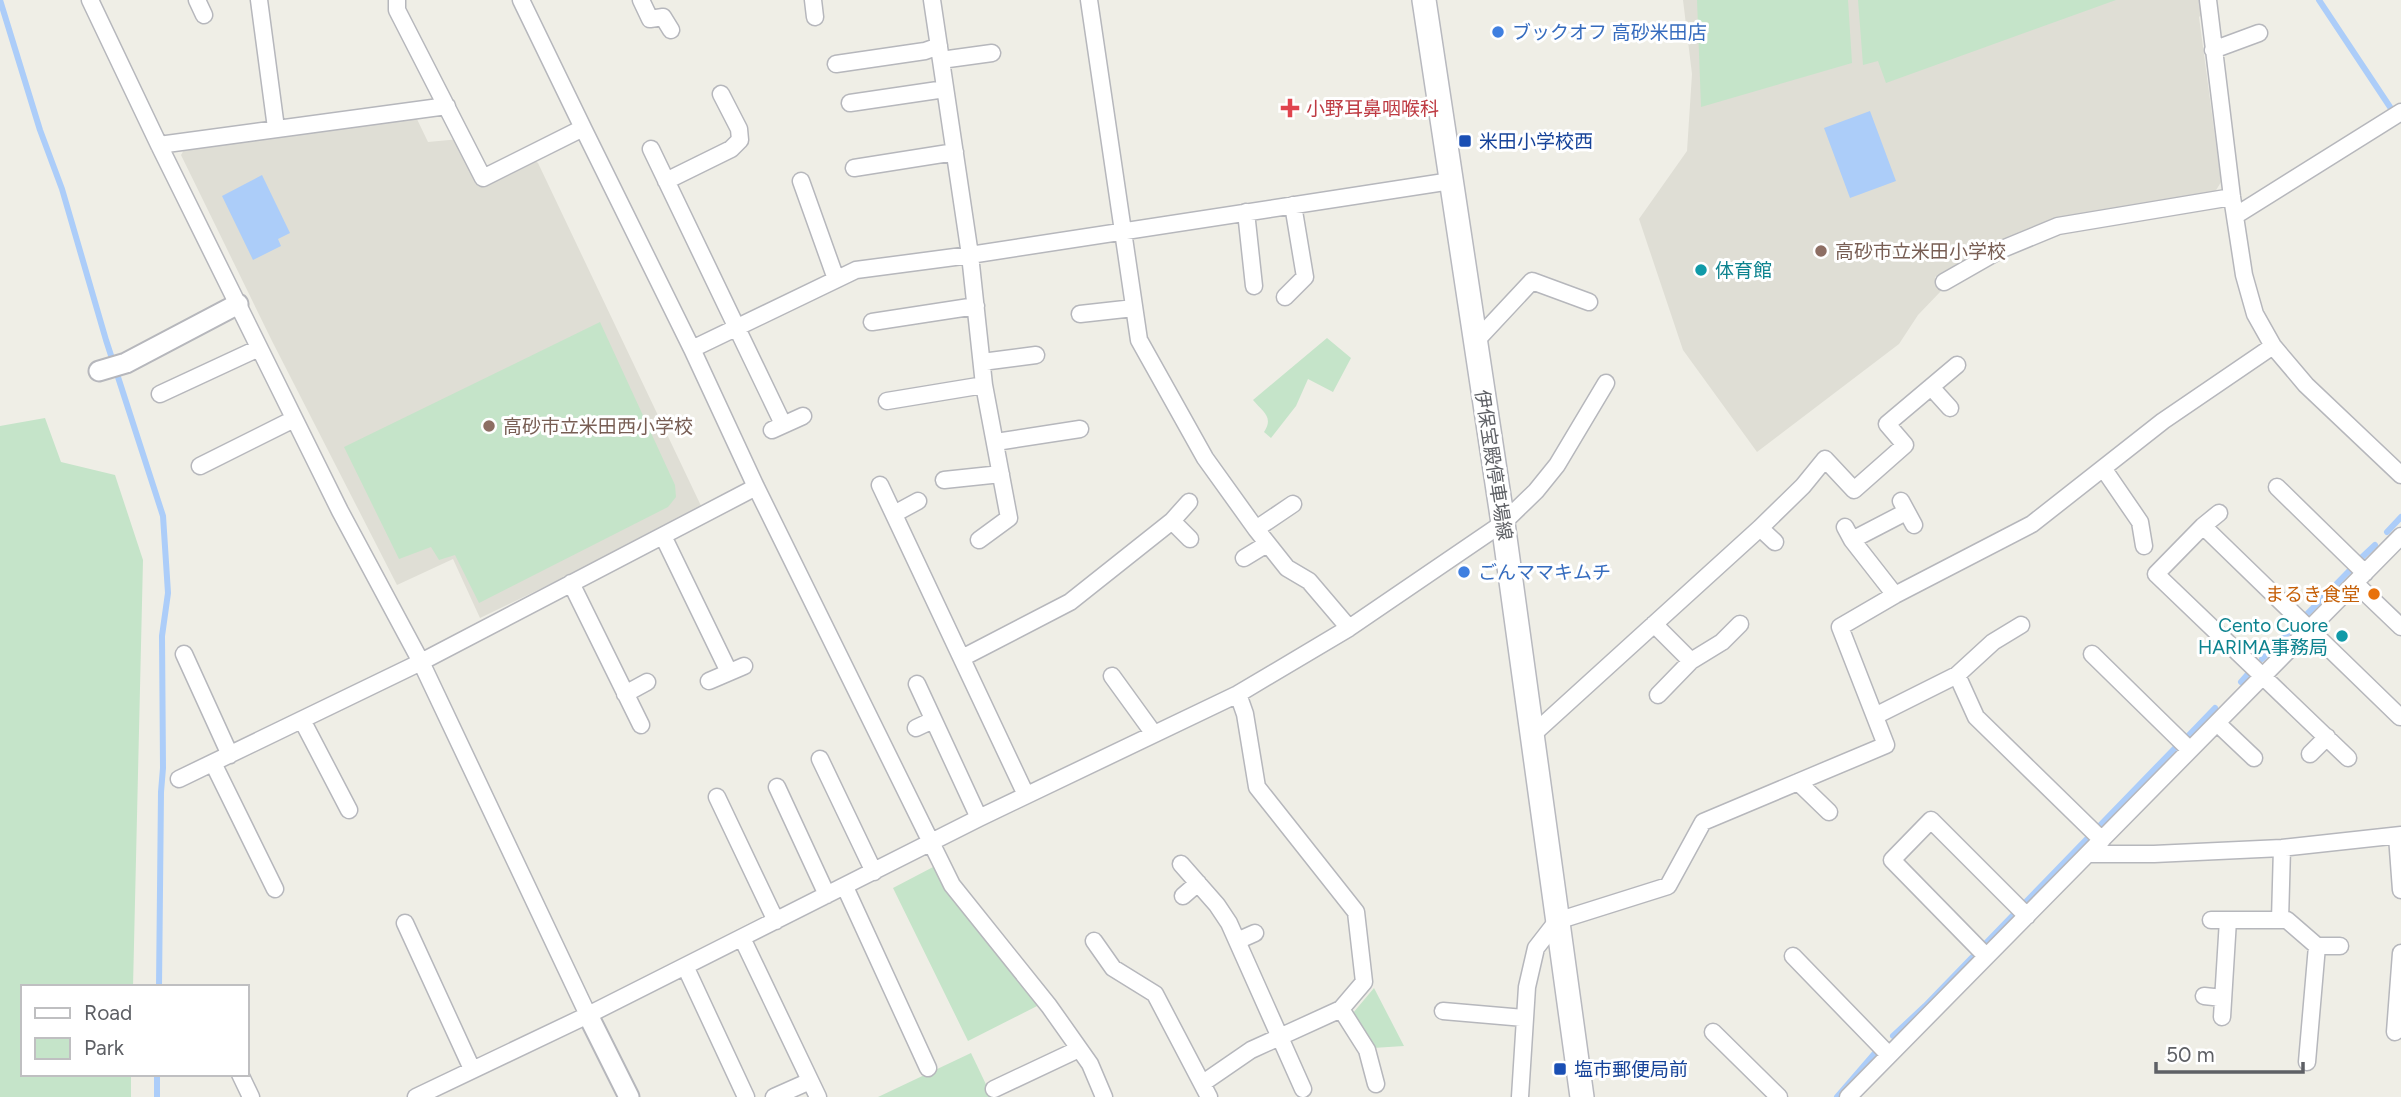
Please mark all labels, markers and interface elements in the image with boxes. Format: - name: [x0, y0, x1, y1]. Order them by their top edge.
- place label: ブックオフ 高砂米田店: [1512, 21, 1707, 44]
- marker: ブックオフ 高砂米田店: [1490, 24, 1506, 40]
- place label: 小野耳鼻咽喉科: [1306, 97, 1439, 120]
- marker: 小野耳鼻咽喉科: [1280, 98, 1300, 118]
- place label: 米田小学校西: [1479, 130, 1593, 153]
- marker: 米田小学校西: [1457, 133, 1473, 149]
- place label: 高砂市立米田小学校: [1835, 240, 2006, 263]
- marker: 高砂市立米田小学校: [1813, 243, 1829, 259]
- place label: 体育館: [1715, 259, 1772, 282]
- marker: 体育館: [1693, 262, 1709, 278]
- street label: 伊保宝殿停車場線: [1470, 388, 1517, 542]
- place label: 高砂市立米田西小学校: [503, 415, 693, 438]
- marker: 高砂市立米田西小学校: [481, 418, 497, 434]
- place label: ごんママキムチ: [1478, 561, 1611, 584]
- marker: ごんママキムチ: [1456, 564, 1472, 580]
- place label: まるき食堂: [2265, 583, 2360, 606]
- marker: まるき食堂: [2366, 586, 2382, 602]
- place label: Cento Cuore HARIMA事務局: [2198, 614, 2328, 659]
- marker: Cento Cuore HARIMA事務局: [2334, 628, 2350, 644]
- legend: [21, 985, 248, 1076]
- text: Road: [84, 1000, 132, 1025]
- scale bar: [2156, 1030, 2303, 1074]
- text: Park: [84, 1035, 125, 1060]
- text: 50 m: [2166, 1042, 2215, 1067]
- place label: 塩市郵便局前: [1574, 1058, 1688, 1081]
- marker: 塩市郵便局前: [1552, 1061, 1568, 1077]

